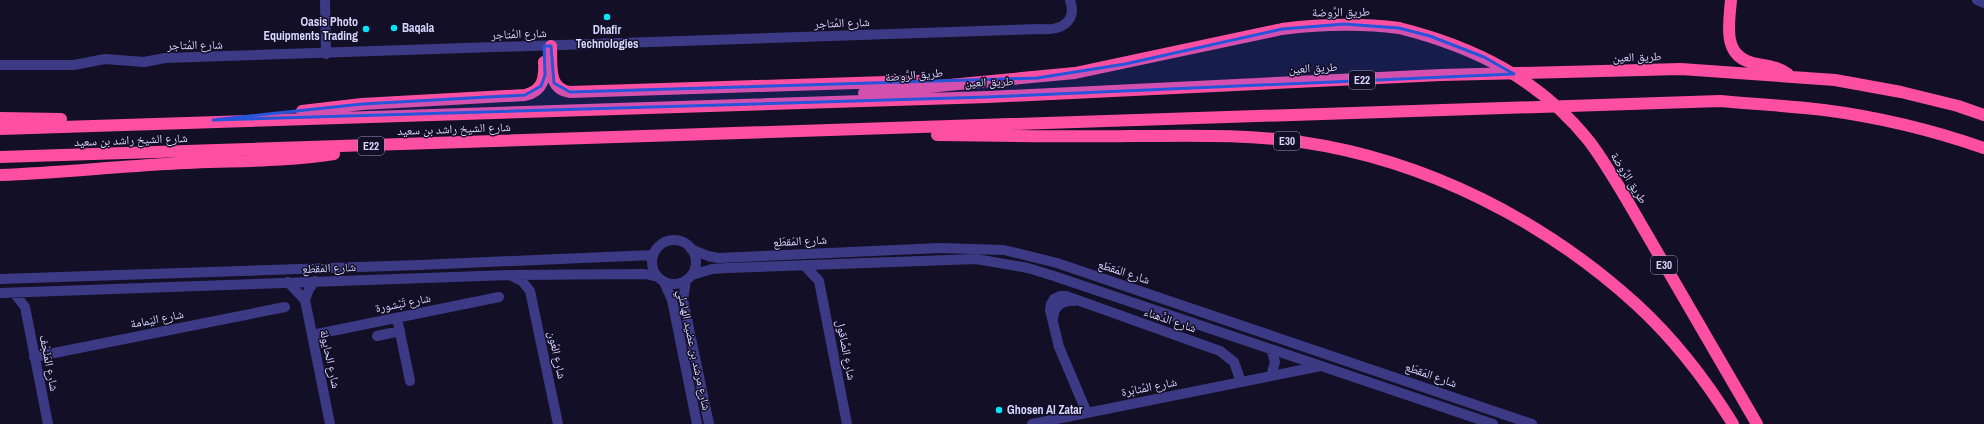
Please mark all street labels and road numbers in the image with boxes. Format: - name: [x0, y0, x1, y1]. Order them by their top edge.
- street label: طريق الرَّوضة: [1312, 3, 1370, 21]
- street label: شارع المُتاجر: [813, 14, 870, 32]
- street label: شارع المُتاجر: [490, 25, 547, 43]
- street label: شارع المُتاجر: [166, 37, 223, 54]
- street label: طريق العين: [1612, 48, 1662, 66]
- street label: طريق العين: [1288, 59, 1338, 77]
- street label: طريق الرَّوضة: [884, 64, 944, 85]
- road number: E22: [1349, 71, 1375, 89]
- street label: طريق العين: [964, 73, 1014, 91]
- street label: شارع الشيخ راشد بن سعيد: [397, 119, 511, 139]
- street label: شارع الشيخ راشد بن سعيد: [74, 130, 188, 150]
- road number: E30: [1274, 132, 1300, 150]
- road number: E22: [358, 137, 384, 155]
- street label: طريق الرَّوضة: [1607, 149, 1651, 207]
- street label: شارع المَقطَع: [773, 232, 827, 250]
- street label: شارع المَقطَع: [1096, 256, 1152, 288]
- road number: E30: [1651, 256, 1677, 274]
- street label: شارع المَقطَع: [302, 259, 356, 277]
- street label: شارع مرشد بن عضيد الهاملي: [671, 288, 715, 412]
- street label: شارع تَبْشورة: [374, 290, 432, 316]
- street label: شارع الدَّهناء: [1142, 304, 1198, 336]
- street label: شارع اليَمامة: [129, 306, 185, 332]
- street label: شارع الصَّاقول: [832, 318, 860, 382]
- street label: شارع الحايولة: [316, 328, 344, 390]
- street label: شارع العُون: [544, 330, 570, 381]
- street label: شارع المَنْجَف: [36, 333, 62, 393]
- street label: شارع المَقطَع: [1403, 359, 1459, 391]
- street label: شارع المُثابَرة: [1120, 374, 1178, 400]

